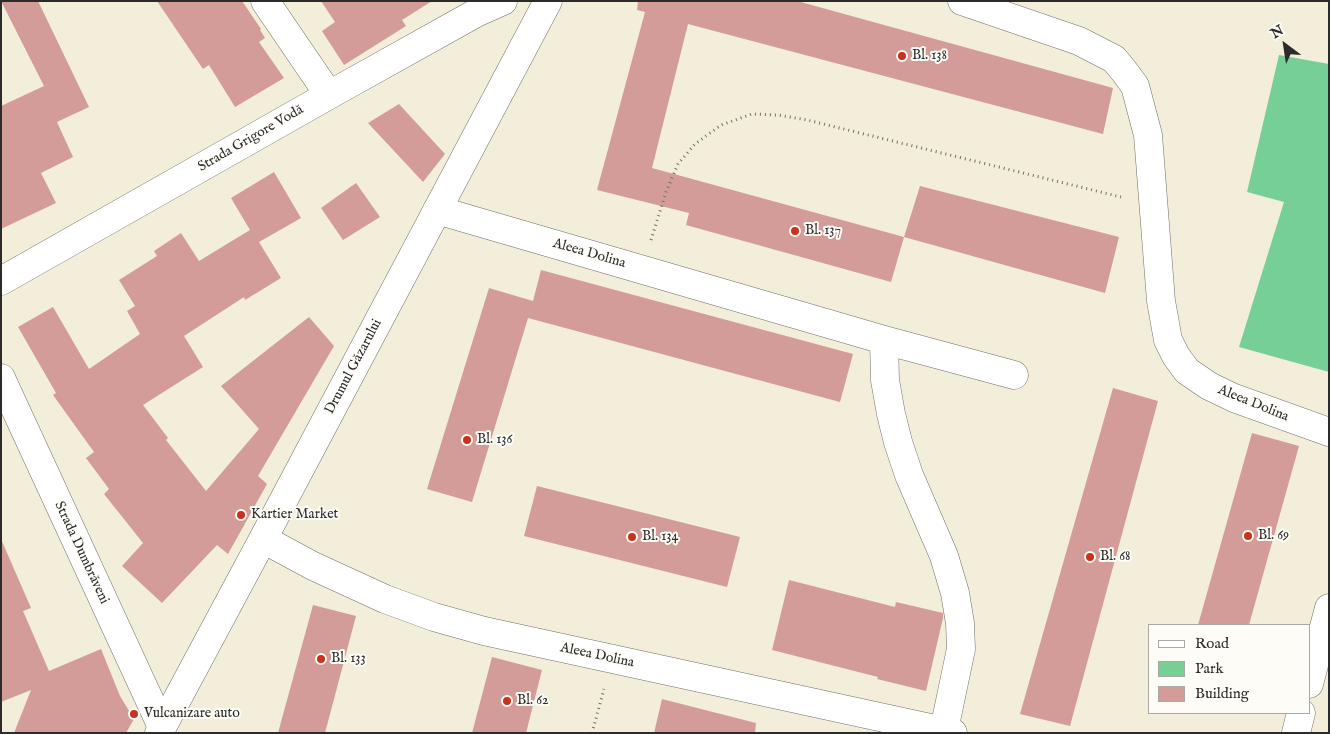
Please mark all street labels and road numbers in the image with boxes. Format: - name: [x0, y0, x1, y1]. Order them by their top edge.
- street label: Strada Grigore Vodă: [195, 102, 307, 176]
- street label: Aleea Dolina: [551, 236, 627, 272]
- street label: Drumul Găzarului: [322, 317, 386, 417]
- street label: Aleea Dolina: [1215, 382, 1291, 426]
- street label: Strada Dumbrăveni: [50, 499, 112, 607]
- street label: Aleea Dolina: [559, 640, 635, 672]

